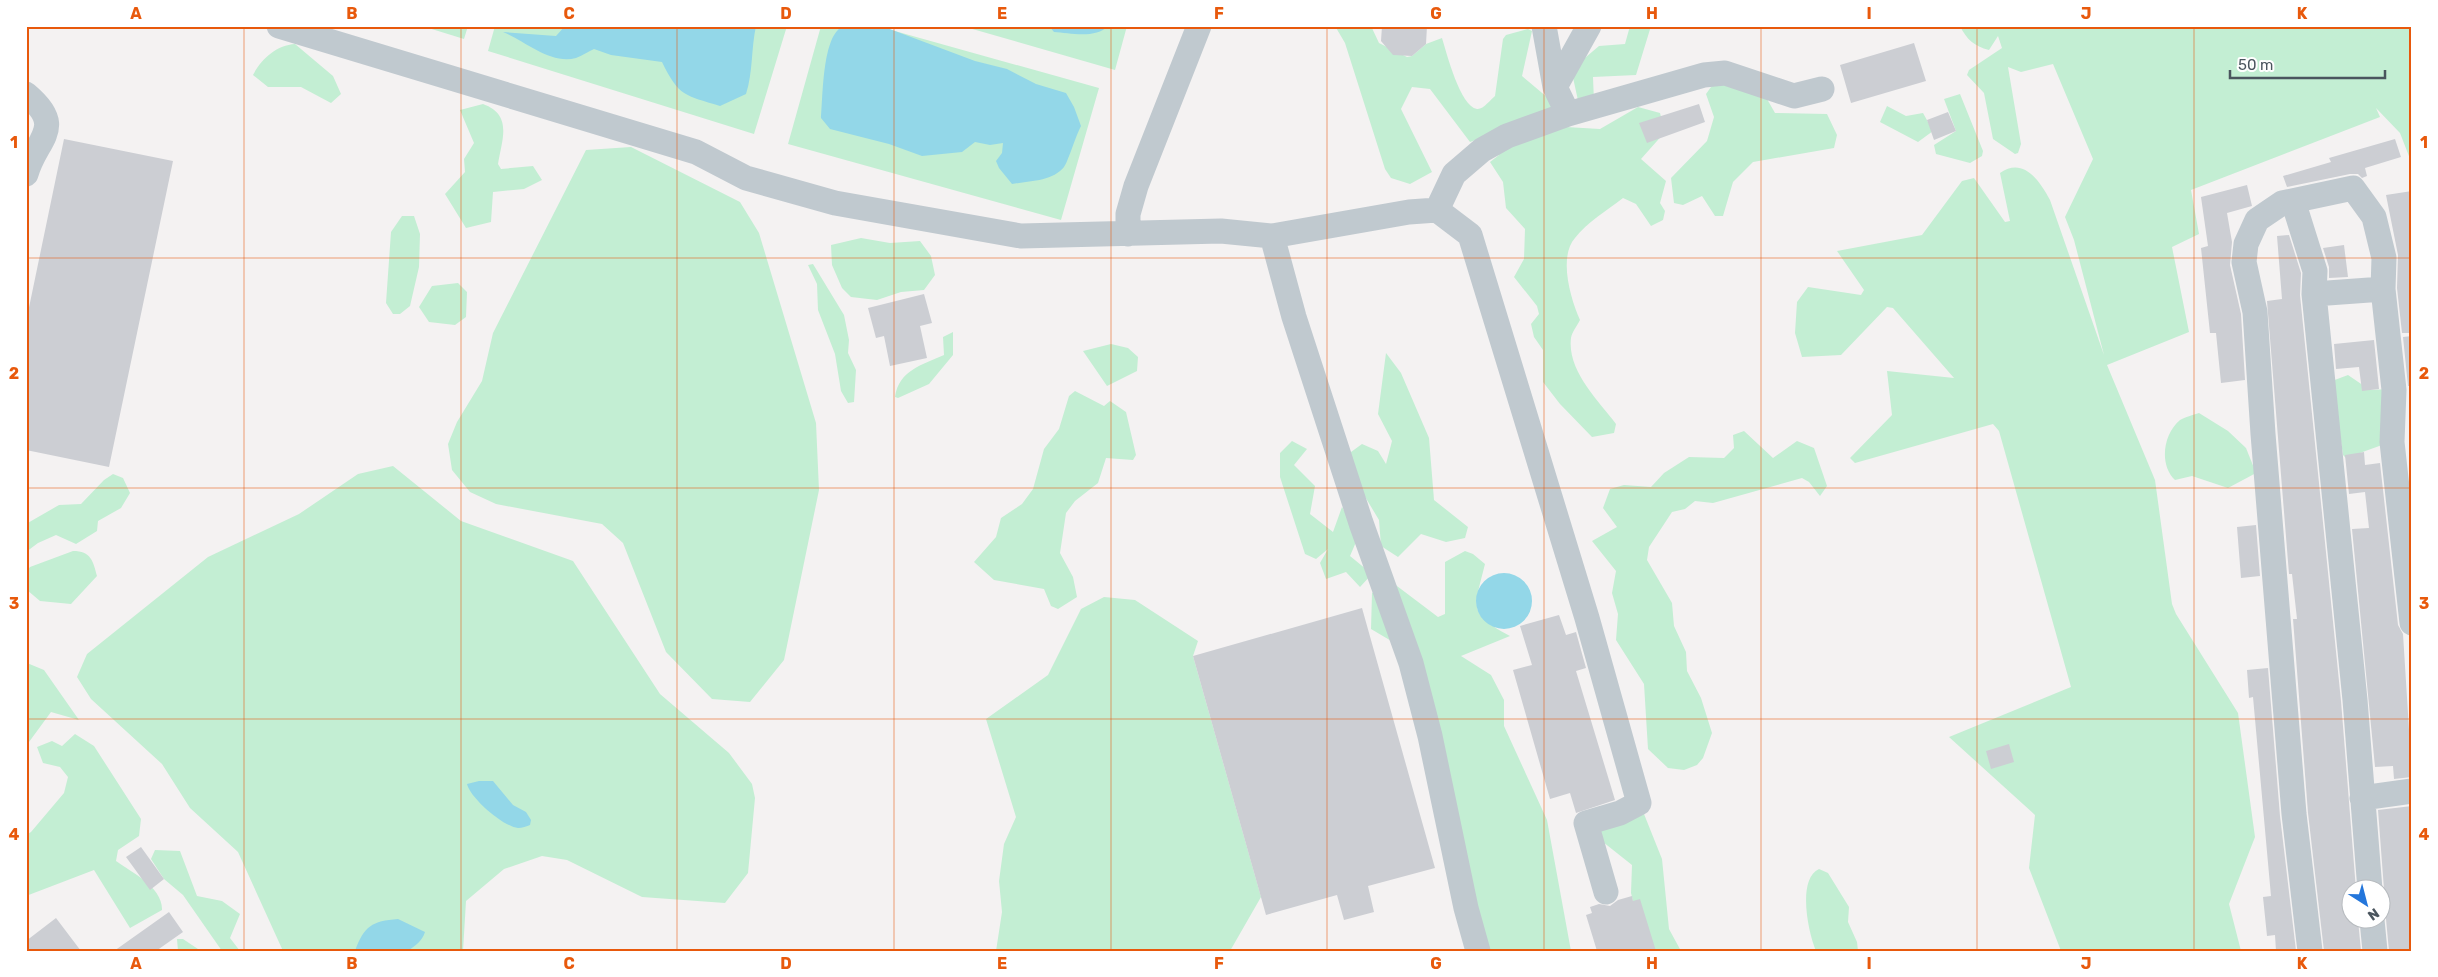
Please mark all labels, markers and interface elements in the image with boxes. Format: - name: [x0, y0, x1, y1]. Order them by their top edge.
- text: A: [130, 4, 142, 23]
- text: B: [346, 4, 358, 23]
- text: C: [563, 4, 575, 23]
- text: D: [780, 4, 792, 23]
- text: E: [997, 4, 1007, 23]
- text: F: [1214, 4, 1224, 23]
- text: G: [1430, 4, 1442, 23]
- text: H: [1646, 4, 1658, 23]
- text: I: [1866, 4, 1872, 23]
- text: J: [2081, 4, 2091, 23]
- text: K: [2297, 4, 2308, 23]
- scale bar: [2230, 48, 2386, 80]
- text: 50 m: [2238, 56, 2273, 74]
- text: 1: [10, 133, 18, 152]
- text: 1: [2420, 133, 2428, 152]
- text: 2: [9, 364, 19, 383]
- text: 2: [2419, 364, 2429, 383]
- text: 3: [9, 594, 19, 613]
- text: 3: [2419, 594, 2429, 613]
- text: 4: [9, 825, 20, 844]
- text: 4: [2419, 825, 2430, 844]
- north arrow: [2340, 880, 2390, 930]
- text: N: [2364, 904, 2382, 924]
- text: A: [130, 954, 142, 973]
- text: B: [346, 954, 358, 973]
- text: C: [563, 954, 575, 973]
- text: D: [780, 954, 792, 973]
- text: E: [997, 954, 1007, 973]
- text: F: [1214, 954, 1224, 973]
- text: G: [1430, 954, 1442, 973]
- text: H: [1646, 954, 1658, 973]
- text: I: [1866, 954, 1872, 973]
- text: J: [2081, 954, 2091, 973]
- text: K: [2297, 954, 2308, 973]

